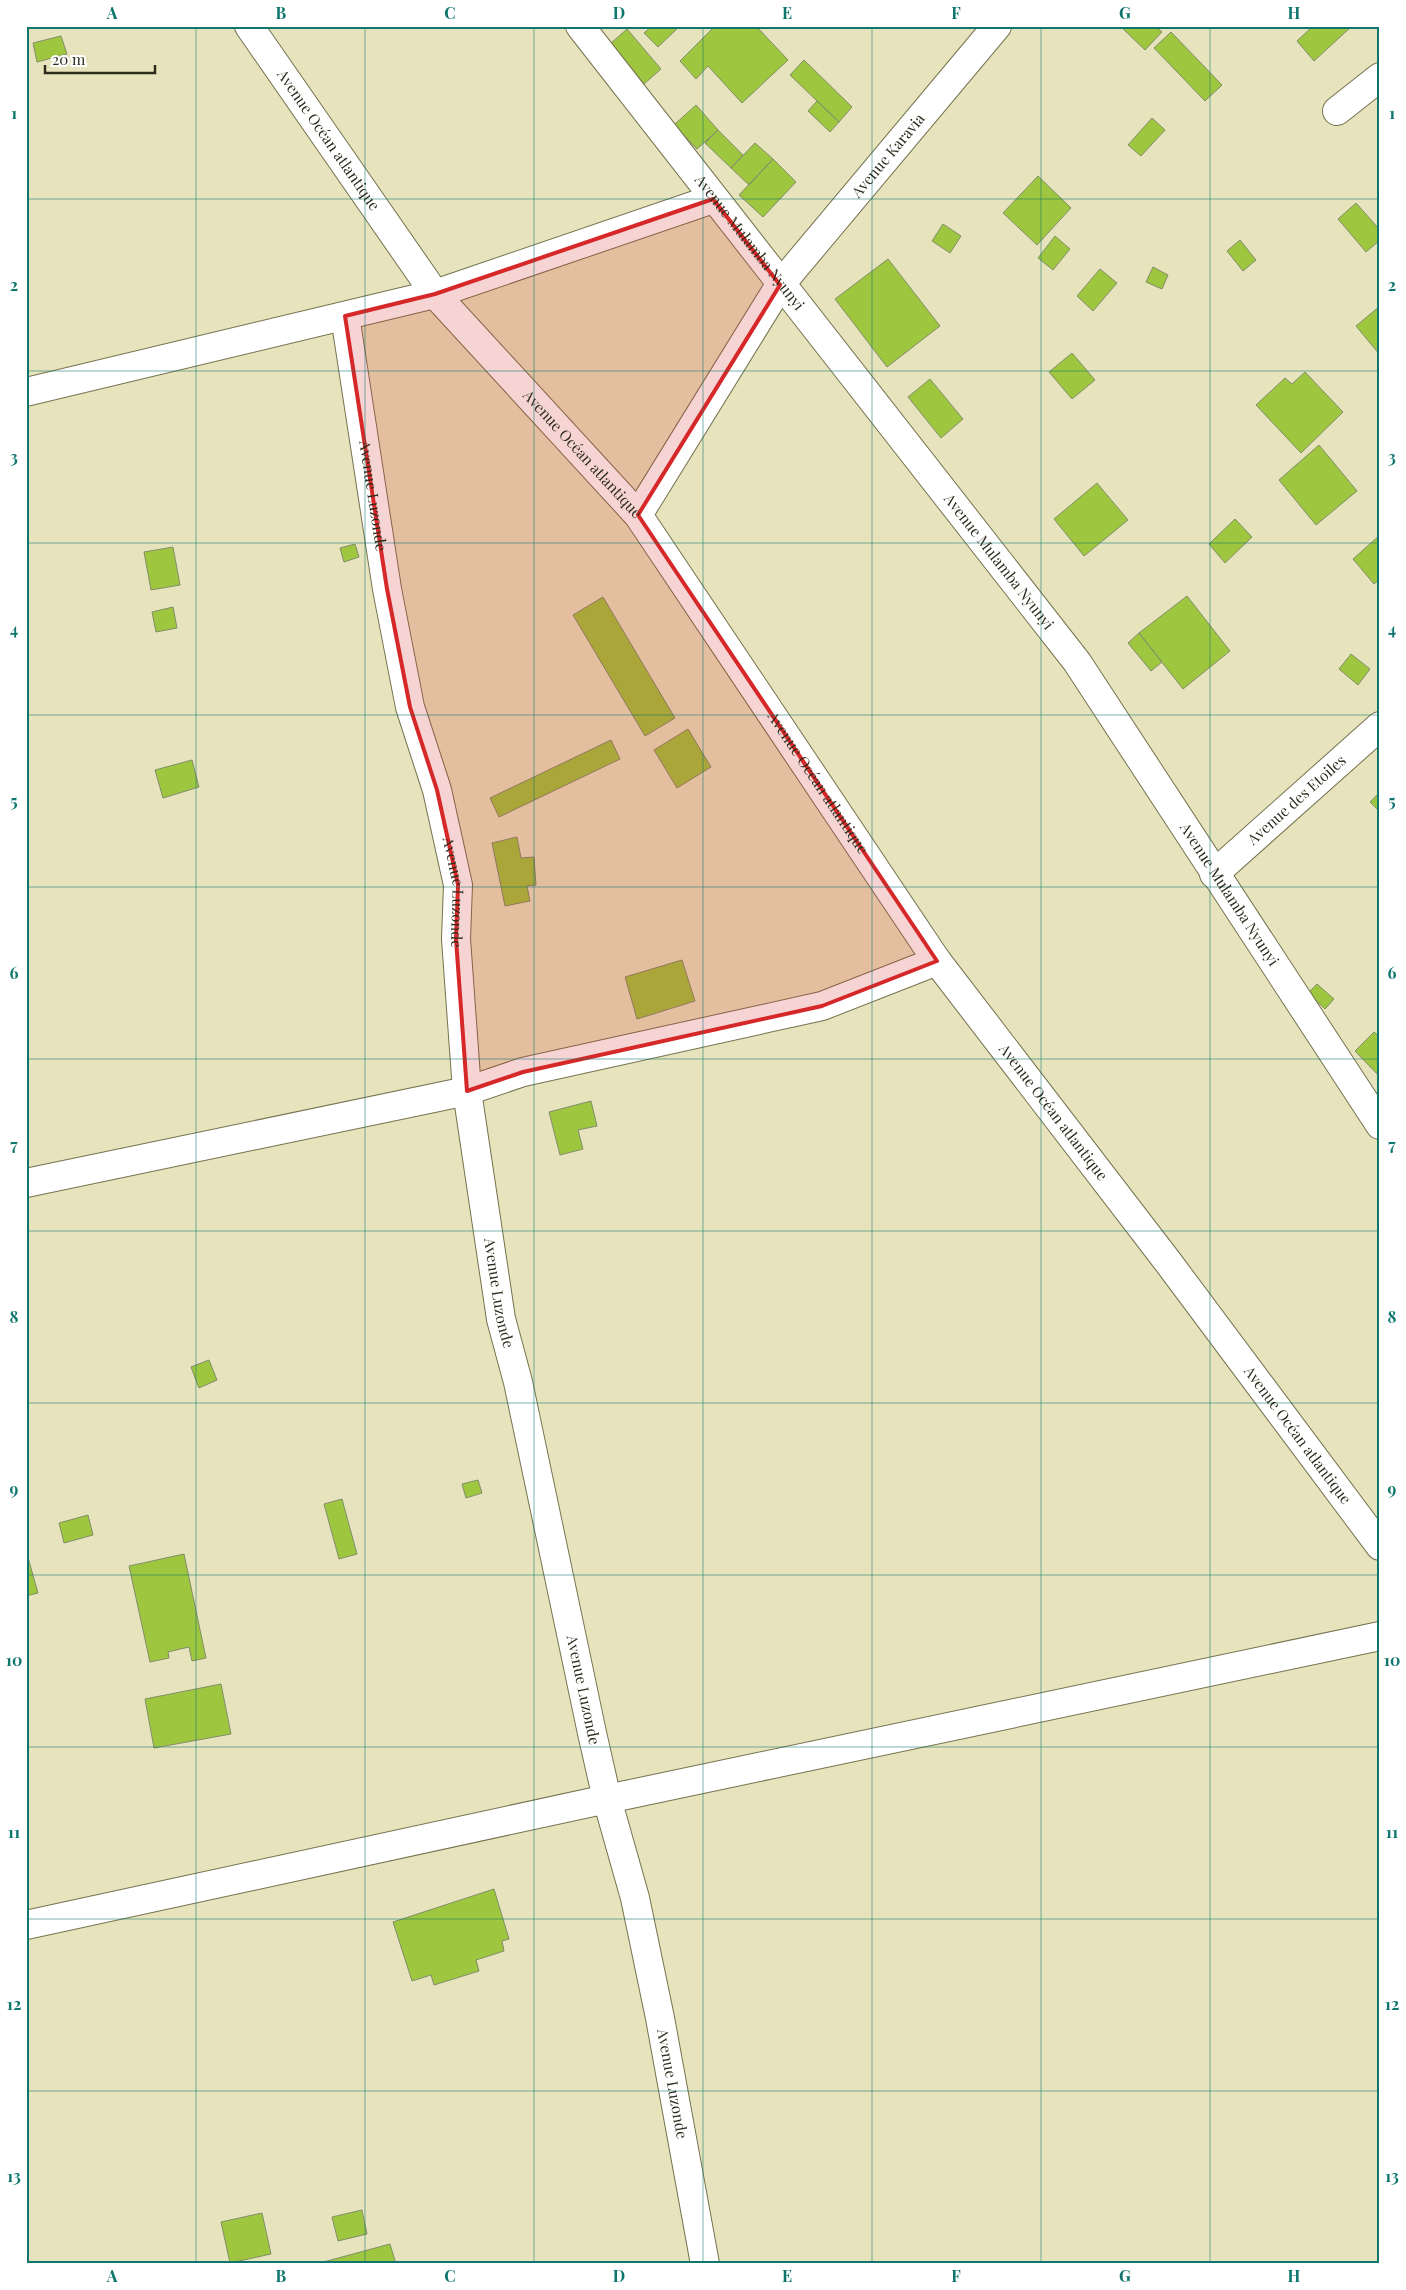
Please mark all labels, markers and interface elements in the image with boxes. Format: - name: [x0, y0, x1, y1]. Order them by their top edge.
- text: A: [106, 2, 118, 23]
- text: B: [276, 2, 287, 23]
- text: C: [444, 2, 456, 23]
- text: D: [613, 2, 625, 23]
- text: E: [782, 2, 792, 23]
- text: F: [951, 2, 961, 23]
- text: G: [1119, 2, 1131, 23]
- text: H: [1288, 2, 1301, 23]
- scale bar: [45, 42, 155, 74]
- text: 20 m: [52, 49, 86, 69]
- street label: Avenue Océan atlantique: [273, 64, 385, 214]
- text: 1: [11, 102, 17, 123]
- text: 1: [1389, 102, 1395, 123]
- street label: Avenue Karavia: [846, 108, 929, 202]
- street label: Avenue Mulamba Nyunyi: [690, 169, 810, 314]
- text: 2: [10, 274, 18, 295]
- text: 2: [1388, 274, 1396, 295]
- street label: Avenue Océan atlantique: [518, 385, 647, 522]
- street label: Avenue Luzonde: [355, 438, 392, 552]
- text: 3: [10, 446, 18, 467]
- text: 3: [1388, 446, 1396, 467]
- street label: Avenue Mulamba Nyunyi: [940, 488, 1059, 634]
- text: 4: [10, 618, 18, 639]
- text: 4: [1388, 618, 1396, 639]
- street label: Avenue Océan atlantique: [763, 707, 873, 858]
- street label: Avenue des Etoiles: [1242, 750, 1350, 849]
- text: 5: [10, 790, 18, 811]
- text: 5: [1388, 790, 1396, 811]
- street label: Avenue Mulamba Nyunyi: [1175, 818, 1284, 970]
- street label: Avenue Luzonde: [438, 834, 469, 948]
- text: 6: [10, 962, 19, 983]
- text: 6: [1388, 962, 1397, 983]
- street label: Avenue Océan atlantique: [994, 1038, 1113, 1184]
- text: 7: [10, 1134, 18, 1155]
- text: 7: [1388, 1134, 1396, 1155]
- street label: Avenue Luzonde: [480, 1236, 519, 1350]
- text: 8: [10, 1306, 19, 1327]
- text: 8: [1388, 1306, 1397, 1327]
- street label: Avenue Océan atlantique: [1239, 1361, 1356, 1508]
- text: 9: [10, 1478, 19, 1499]
- text: 9: [1388, 1478, 1397, 1499]
- street label: Avenue Luzonde: [562, 1632, 605, 1747]
- text: 10: [6, 1649, 22, 1670]
- text: 10: [1384, 1649, 1400, 1670]
- text: 11: [8, 1821, 20, 1842]
- text: 11: [1386, 1821, 1398, 1842]
- text: 12: [7, 1993, 21, 2014]
- text: 12: [1385, 1993, 1399, 2014]
- street label: Avenue Luzonde: [653, 2026, 693, 2140]
- text: 13: [7, 2165, 21, 2186]
- text: 13: [1385, 2165, 1399, 2186]
- text: A: [106, 2265, 118, 2286]
- text: B: [276, 2265, 287, 2286]
- text: C: [444, 2265, 456, 2286]
- text: D: [613, 2265, 625, 2286]
- text: E: [782, 2265, 792, 2286]
- text: F: [951, 2265, 961, 2286]
- text: G: [1119, 2265, 1131, 2286]
- text: H: [1288, 2265, 1301, 2286]

